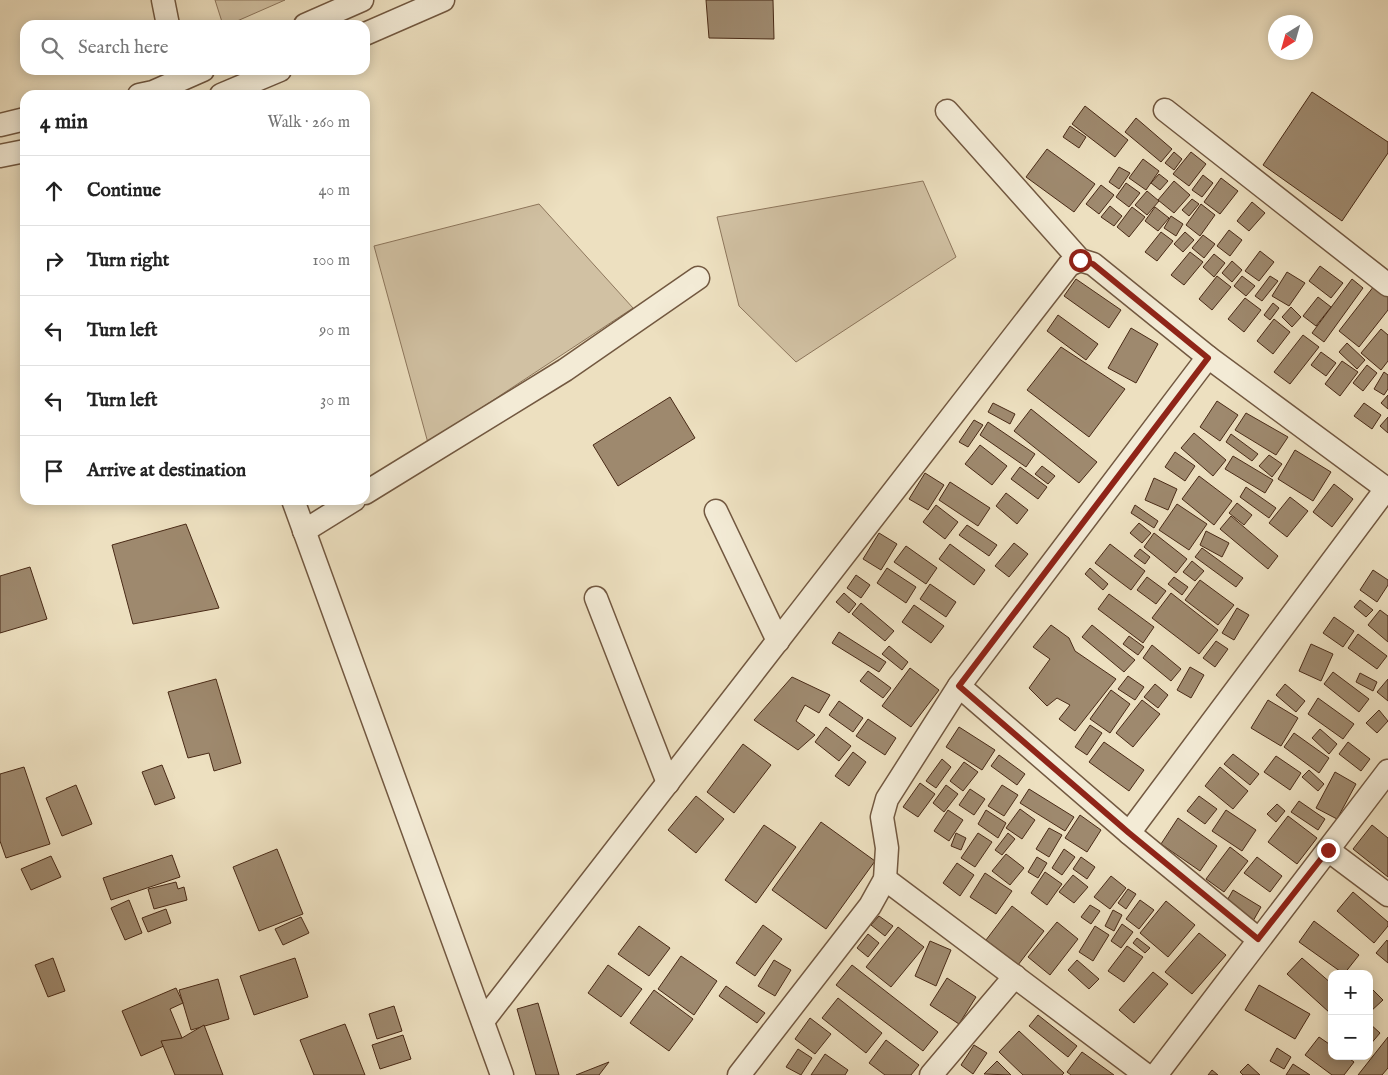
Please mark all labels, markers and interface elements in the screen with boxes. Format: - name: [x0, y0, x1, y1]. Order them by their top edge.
- north arrow: [1268, 15, 1313, 60]
- search box: [20, 20, 370, 75]
- icon: search: [38, 34, 66, 62]
- text: Search here: [78, 36, 169, 60]
- text: 4 min: [40, 109, 88, 136]
- text: Walk · 260 m: [267, 113, 350, 133]
- icon: ahead: [40, 177, 68, 205]
- text: Continue: [87, 179, 161, 203]
- text: 40 m: [318, 181, 350, 201]
- icon: right: [40, 247, 68, 275]
- text: Turn right: [87, 249, 169, 273]
- route start: [1069, 249, 1092, 272]
- text: 100 m: [313, 251, 350, 271]
- icon: left: [40, 317, 68, 345]
- text: Turn left: [87, 319, 158, 343]
- text: 90 m: [319, 321, 350, 341]
- icon: left: [40, 387, 68, 415]
- text: Turn left: [87, 389, 158, 413]
- text: 30 m: [320, 391, 350, 411]
- icon: arrive: [40, 457, 68, 485]
- text: Arrive at destination: [87, 459, 246, 483]
- route end: [1317, 839, 1340, 862]
- map controls: [1328, 970, 1373, 1060]
- button: +: [1328, 970, 1373, 1015]
- button: −: [1328, 1015, 1373, 1060]

